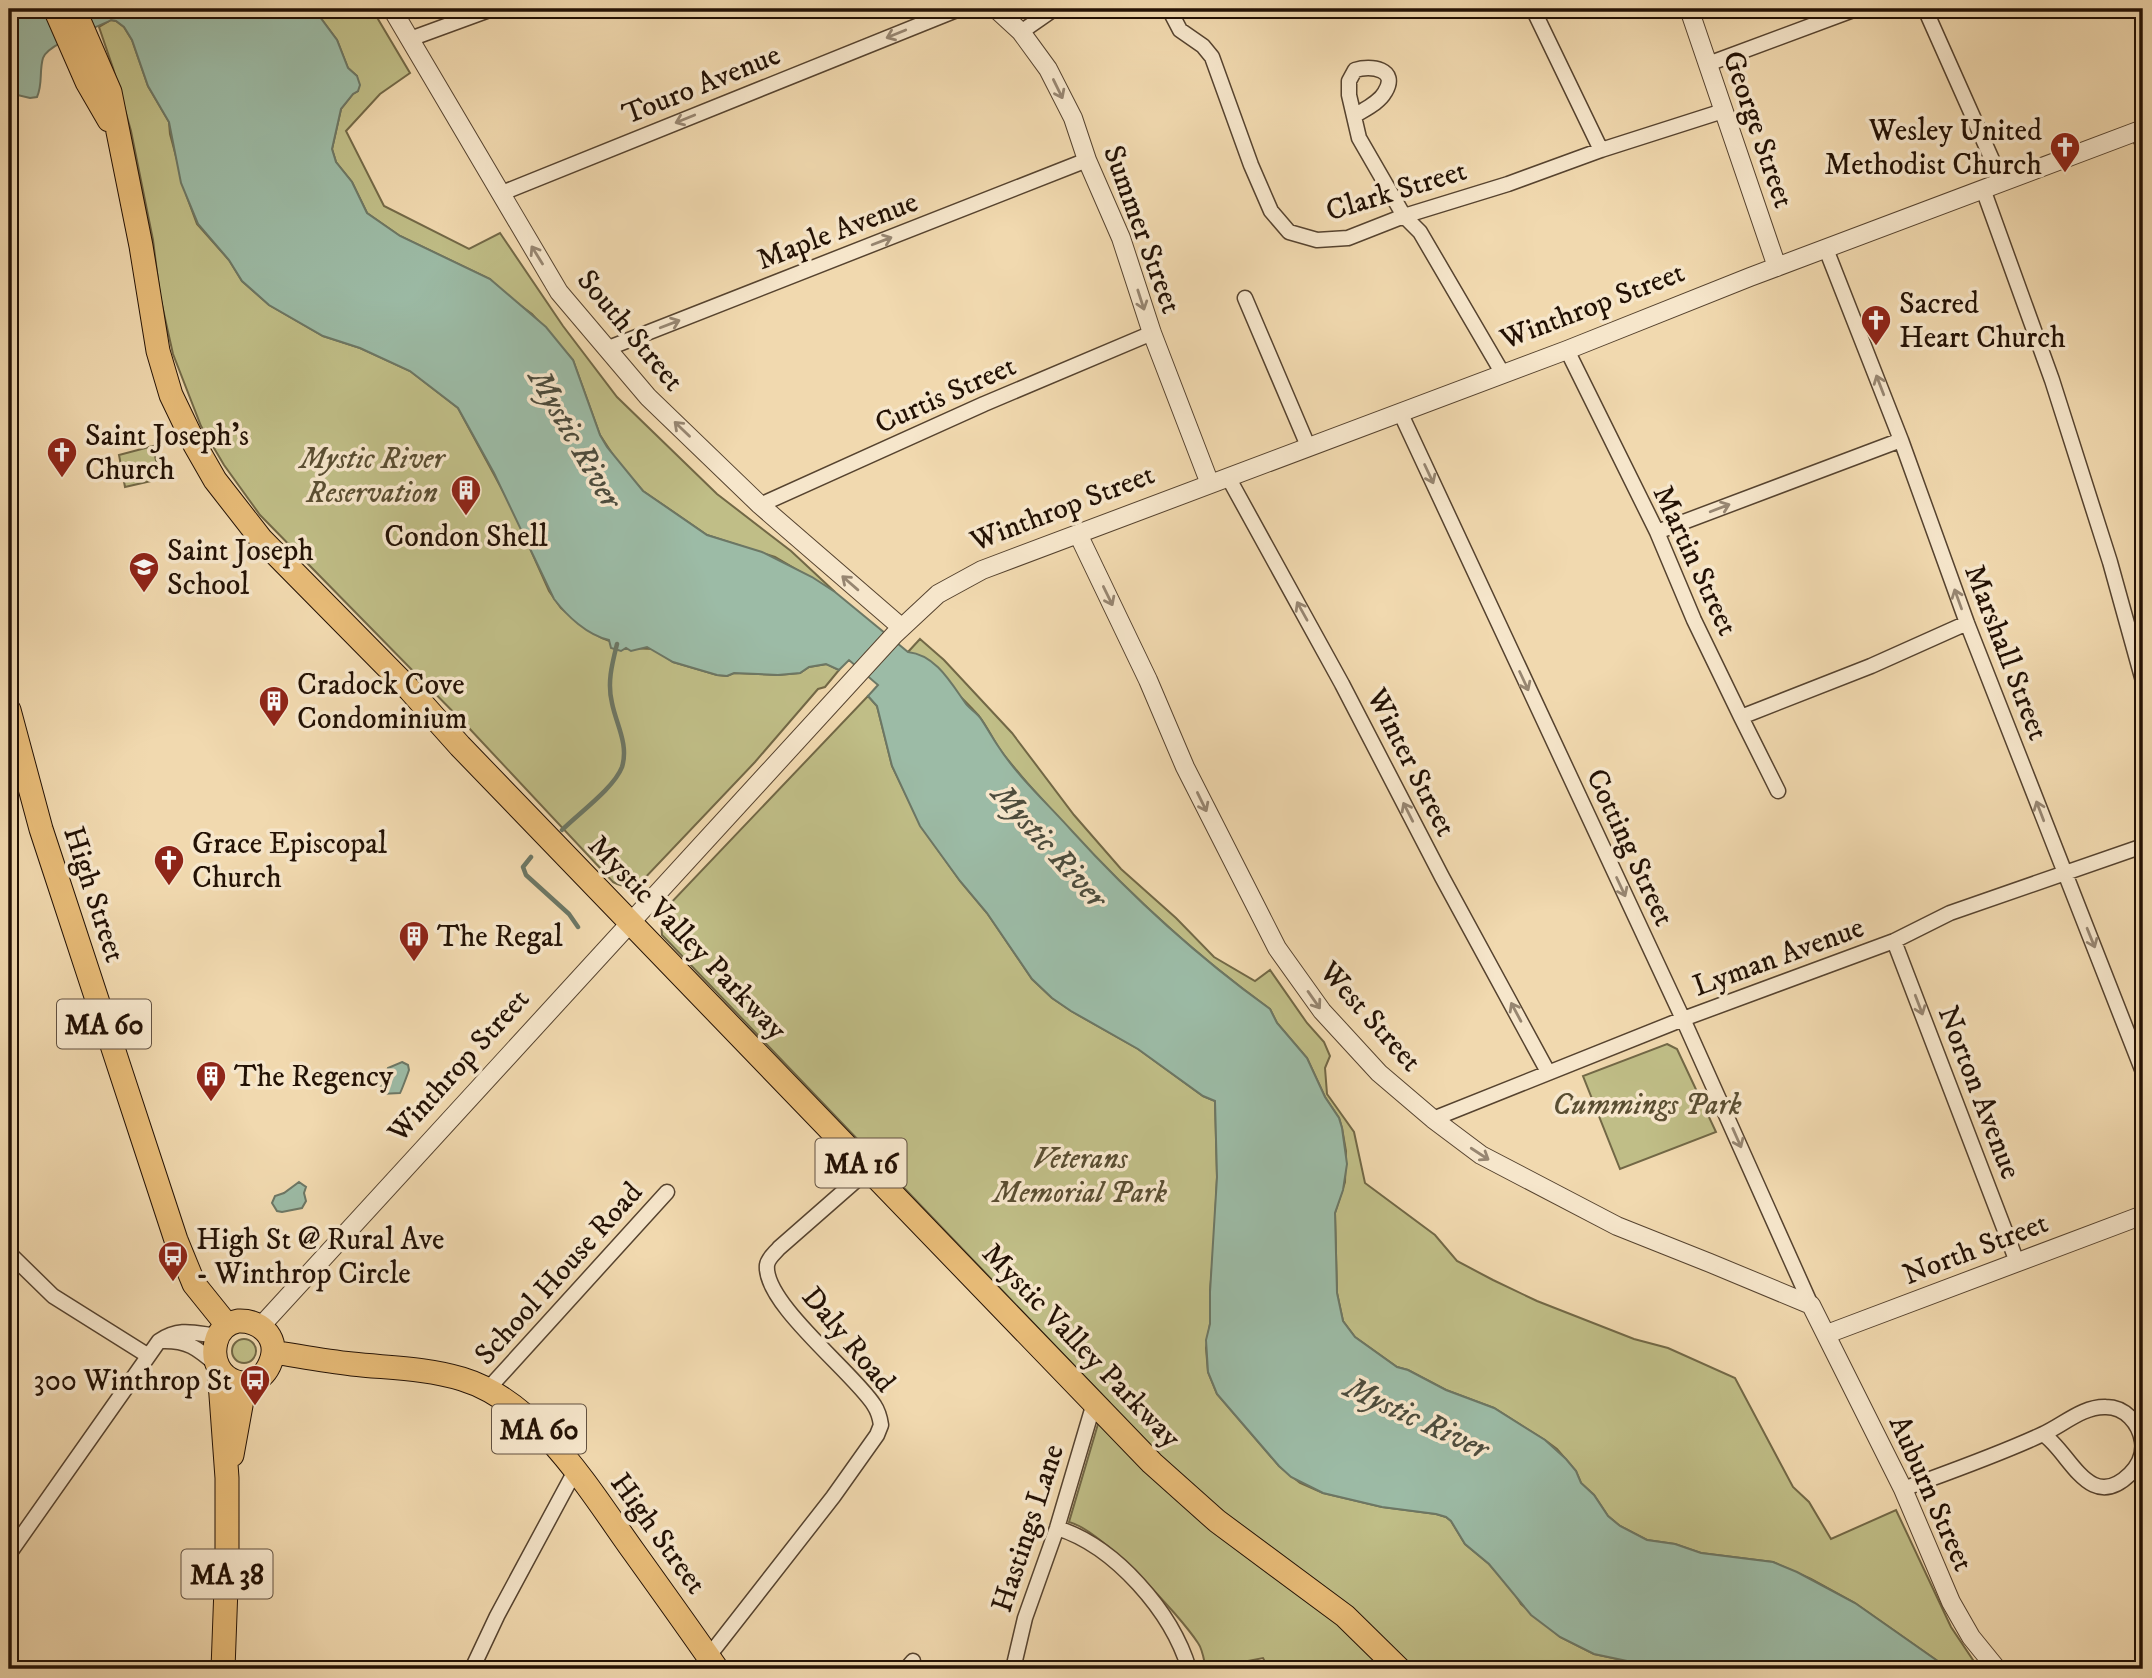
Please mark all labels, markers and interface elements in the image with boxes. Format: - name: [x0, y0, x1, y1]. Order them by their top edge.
- one-way arrow: [885, 29, 907, 42]
- street label: Touro Avenue: [617, 37, 786, 134]
- street label: George Street: [1713, 46, 1802, 213]
- one-way arrow: [1052, 78, 1066, 99]
- place label: Wesley United Methodist Church: [1824, 113, 2042, 184]
- one-way arrow: [674, 114, 696, 127]
- church icon: Wesley United Methodist Church: [2048, 130, 2082, 174]
- street label: Summer Street: [1094, 140, 1189, 319]
- street label: Clark Street: [1322, 153, 1471, 230]
- street label: Maple Avenue: [752, 184, 923, 279]
- one-way arrow: [870, 233, 892, 246]
- one-way arrow: [529, 246, 544, 265]
- street label: Winthrop Street: [1494, 254, 1690, 359]
- street label: South Street: [568, 263, 691, 399]
- place label: Sacred Heart Church: [1899, 286, 2066, 357]
- one-way arrow: [1136, 289, 1149, 311]
- church icon: Sacred Heart Church: [1859, 303, 1893, 347]
- one-way arrow: [659, 316, 680, 329]
- street label: Curtis Street: [869, 348, 1022, 443]
- water label: Mystic River: [517, 361, 631, 518]
- one-way arrow: [1872, 375, 1885, 397]
- place label: Saint Joseph's Church: [85, 418, 249, 489]
- one-way arrow: [674, 421, 691, 438]
- church icon: Saint Joseph's Church: [45, 435, 79, 479]
- park label: Mystic River Reservation: [298, 441, 447, 512]
- street label: Winthrop Street: [964, 456, 1160, 561]
- one-way arrow: [1423, 463, 1436, 484]
- building icon: Condon Shell: [449, 473, 483, 517]
- street label: Martin Street: [1644, 480, 1746, 642]
- one-way arrow: [1709, 500, 1731, 513]
- place label: Condon Shell: [384, 519, 548, 556]
- place label: Saint Joseph School: [167, 533, 314, 604]
- school or university icon: Saint Joseph School: [127, 550, 161, 594]
- street label: Marshall Street: [1955, 559, 2056, 746]
- one-way arrow: [841, 575, 859, 591]
- one-way arrow: [1102, 585, 1115, 606]
- one-way arrow: [1951, 588, 1963, 610]
- one-way arrow: [1295, 601, 1308, 622]
- place label: Cradock Cove Condominium: [297, 667, 467, 738]
- one-way arrow: [1518, 670, 1532, 691]
- street label: Winter Street: [1357, 682, 1464, 843]
- building icon: Cradock Cove Condominium: [257, 684, 291, 728]
- street label: Cotting Street: [1577, 763, 1682, 932]
- water label: Mystic River: [981, 774, 1117, 919]
- one-way arrow: [1196, 791, 1210, 812]
- one-way arrow: [2033, 801, 2045, 822]
- one-way arrow: [1401, 802, 1415, 823]
- street label: High Street: [54, 822, 133, 967]
- place label: Grace Episcopal Church: [192, 826, 387, 897]
- street label: Mystic Valley Parkway: [580, 828, 795, 1049]
- church icon: Grace Episcopal Church: [152, 843, 186, 887]
- one-way arrow: [1615, 875, 1628, 897]
- street label: Lyman Avenue: [1688, 909, 1869, 1005]
- building icon: The Regal: [397, 919, 431, 963]
- place label: The Regal: [437, 919, 563, 956]
- one-way arrow: [2085, 926, 2098, 948]
- street label: West Street: [1310, 954, 1429, 1080]
- street label: Winthrop Street: [380, 981, 538, 1151]
- one-way arrow: [1307, 990, 1321, 1009]
- one-way arrow: [1914, 993, 1926, 1015]
- road number: MA 60: [57, 1000, 151, 1048]
- street label: Norton Avenue: [1929, 1001, 2029, 1184]
- one-way arrow: [1508, 1003, 1522, 1023]
- building icon: The Regency: [194, 1059, 228, 1103]
- place label: The Regency: [234, 1059, 394, 1096]
- park label: Cummings Park: [1552, 1087, 1742, 1124]
- one-way arrow: [1731, 1127, 1744, 1148]
- road number: MA 16: [816, 1138, 906, 1188]
- park label: Veterans Memorial Park: [991, 1141, 1168, 1212]
- one-way arrow: [1470, 1147, 1490, 1161]
- street label: School House Road: [467, 1175, 651, 1373]
- street label: North Street: [1898, 1205, 2053, 1294]
- place label: High St @ Rural Ave - Winthrop Circle: [196, 1222, 445, 1293]
- street label: Mystic Valley Parkway: [974, 1236, 1189, 1457]
- bus stop icon: High St @ Rural Ave - Winthrop Circle: [156, 1239, 190, 1283]
- street label: Daly Road: [793, 1280, 903, 1400]
- place label: 300 Winthrop St: [33, 1363, 232, 1400]
- bus stop icon: 300 Winthrop St: [238, 1363, 272, 1407]
- water label: Mystic River: [1336, 1367, 1497, 1471]
- road number: MA 60: [492, 1404, 586, 1454]
- street label: Auburn Street: [1880, 1410, 1981, 1577]
- street label: Hastings Lane: [984, 1440, 1073, 1617]
- street label: High Street: [601, 1466, 714, 1602]
- road number: MA 38: [182, 1550, 272, 1598]

